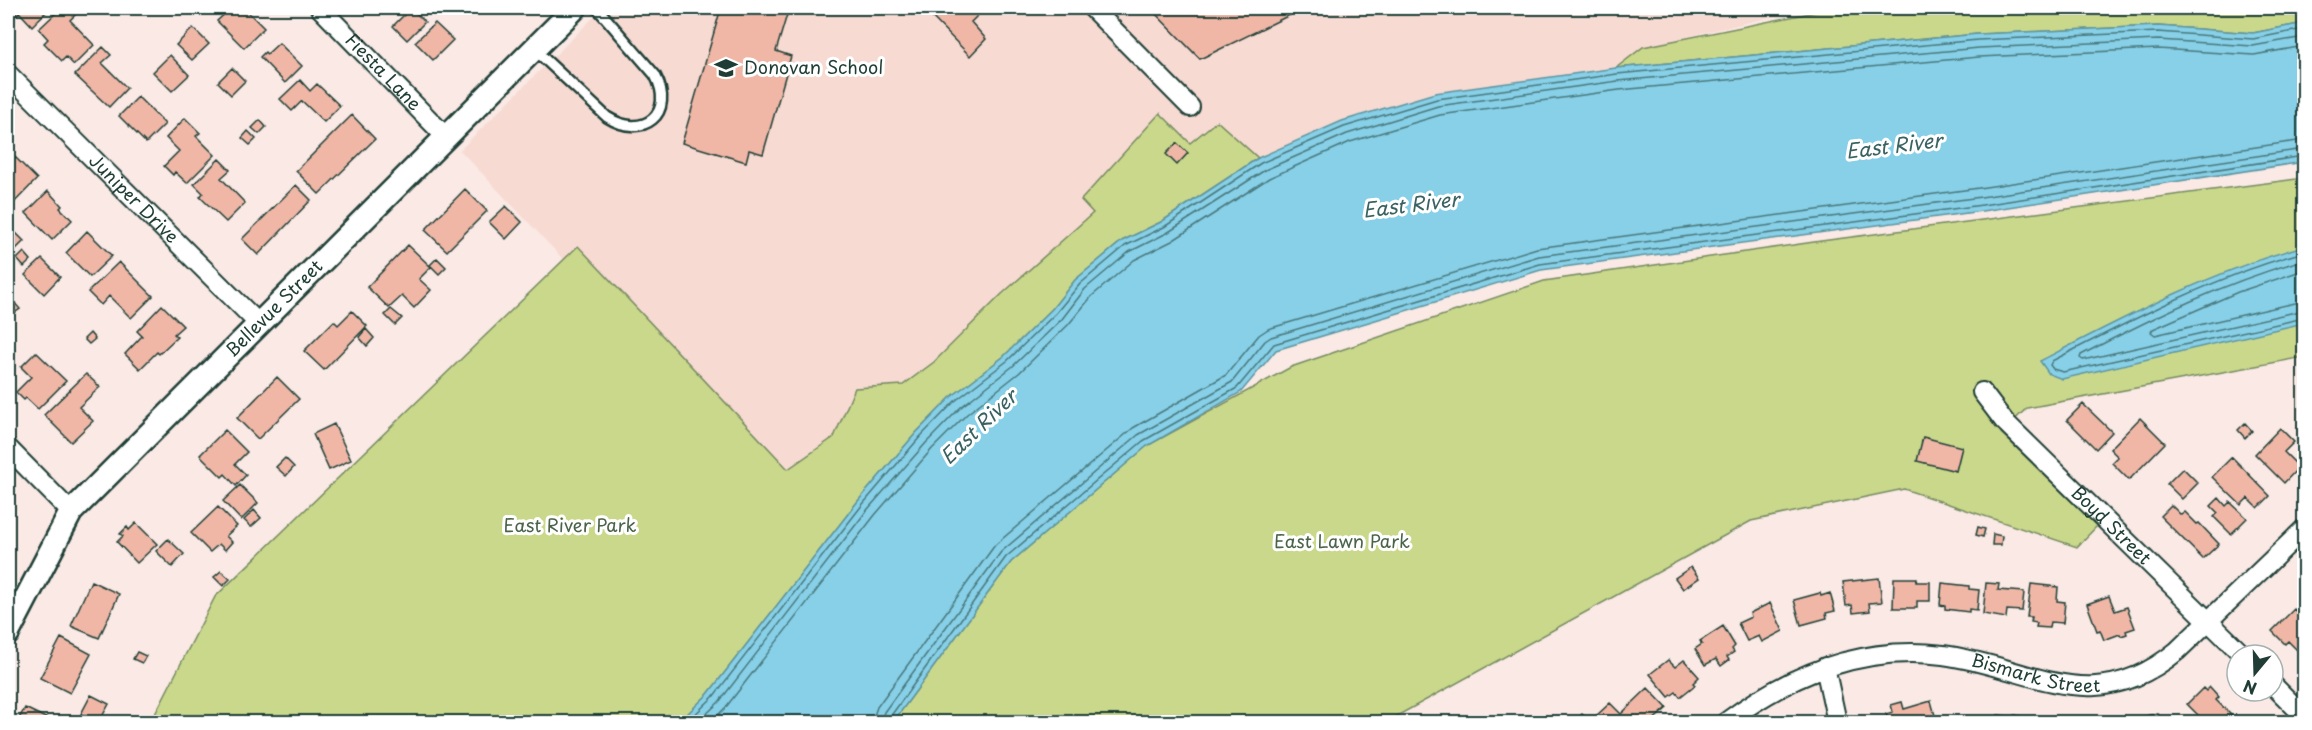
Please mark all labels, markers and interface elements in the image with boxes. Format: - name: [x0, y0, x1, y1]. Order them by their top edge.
- street label: Fiesta Lane: [340, 26, 428, 116]
- place label: Donovan School: [744, 53, 883, 80]
- school or university icon: Donovan School: [713, 55, 739, 81]
- water label: East River: [1844, 124, 1947, 166]
- street label: Juniper Drive: [83, 147, 186, 249]
- water label: East River: [1361, 183, 1464, 225]
- street label: Bellevue Street: [218, 253, 328, 363]
- water label: East River: [933, 380, 1026, 471]
- street label: Boyd Street: [2066, 479, 2158, 570]
- park label: East River Park: [504, 511, 636, 538]
- park label: East Lawn Park: [1274, 527, 1410, 554]
- north arrow: [2225, 643, 2285, 703]
- street label: Bismark Street: [1969, 646, 2101, 698]
- text: N: [2240, 675, 2260, 702]

